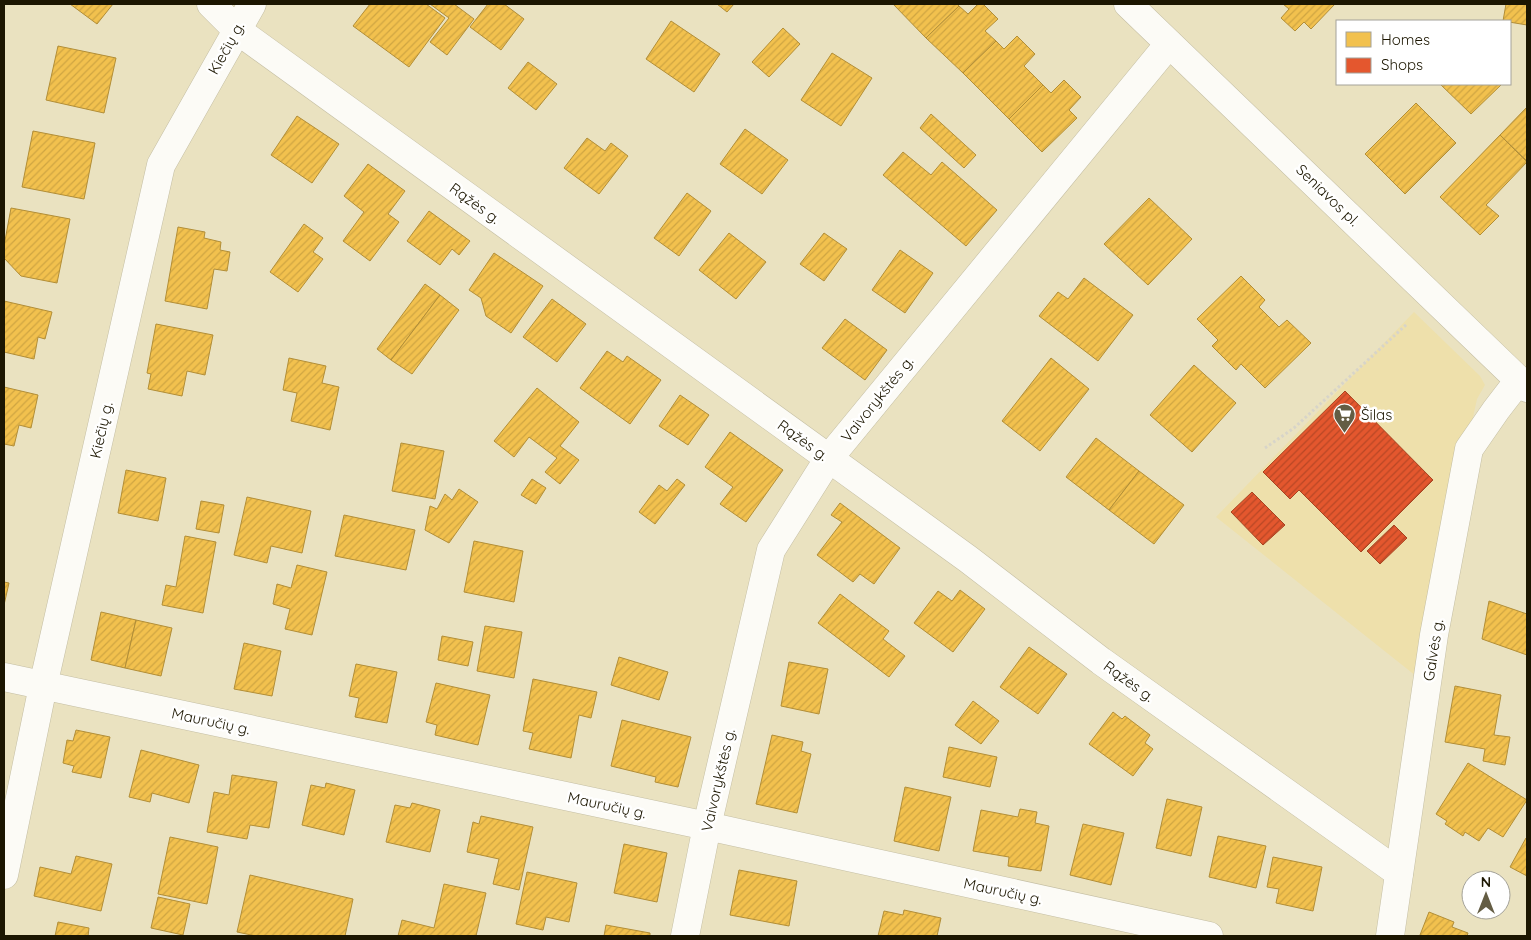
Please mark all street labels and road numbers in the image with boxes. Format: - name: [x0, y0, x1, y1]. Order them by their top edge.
- street label: Kiečių g.: [204, 18, 248, 78]
- street label: Seniavos pl.: [1292, 160, 1364, 230]
- street label: Rąžės g.: [446, 178, 504, 228]
- street label: Vaivorykštės g.: [837, 352, 917, 446]
- street label: Kiečių g.: [85, 400, 117, 460]
- street label: Rąžės g.: [774, 415, 832, 465]
- street label: Galvės g.: [1419, 618, 1447, 682]
- street label: Rąžės g.: [1100, 656, 1158, 706]
- street label: Mauručių g.: [170, 703, 252, 739]
- street label: Vaivorykštės g.: [697, 727, 739, 833]
- street label: Mauručių g.: [566, 787, 648, 823]
- street label: Mauručių g.: [962, 873, 1044, 909]

